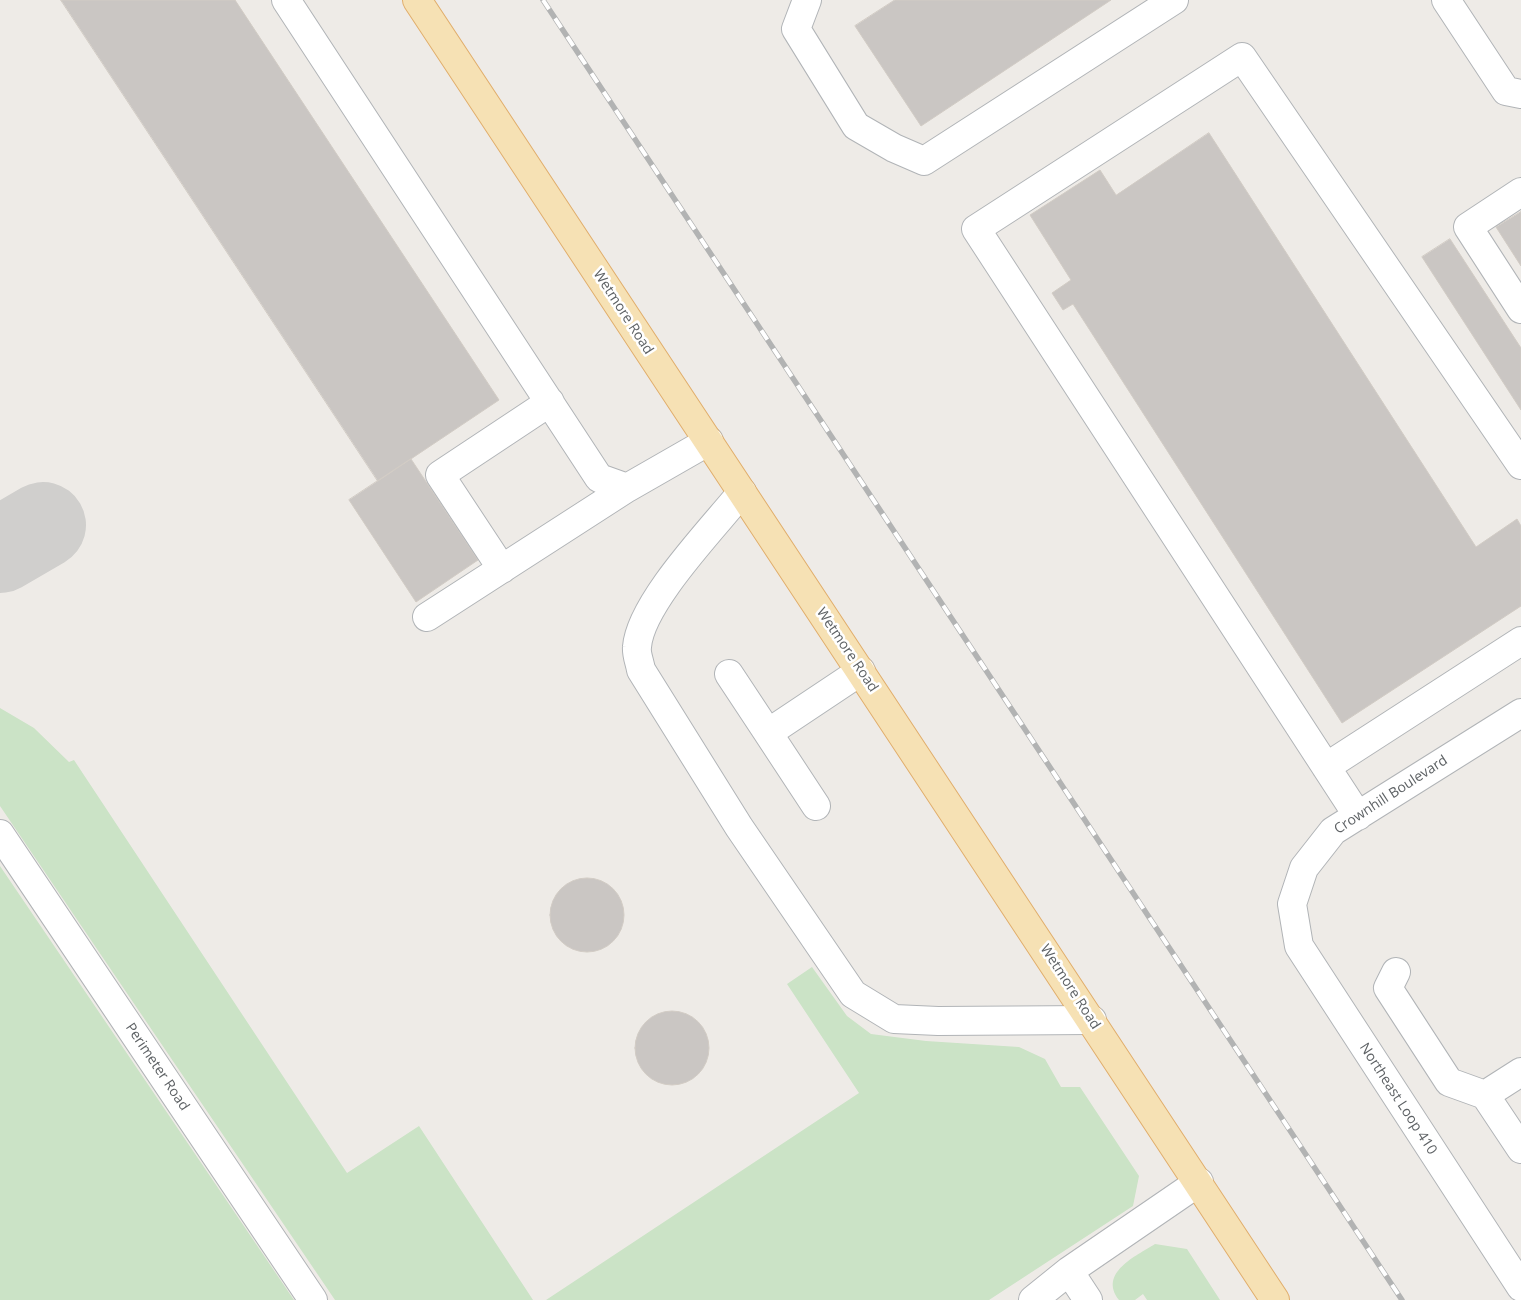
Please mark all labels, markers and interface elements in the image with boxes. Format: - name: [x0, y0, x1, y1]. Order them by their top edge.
- street label: Wetmore Road: [589, 266, 657, 358]
- street label: Wetmore Road: [813, 605, 881, 695]
- street label: Crownhill Boulevard: [1331, 752, 1451, 838]
- street label: Wetmore Road: [1036, 941, 1104, 1033]
- street label: Perimeter Road: [122, 1020, 192, 1114]
- street label: Northeast Loop 410: [1356, 1040, 1440, 1158]

